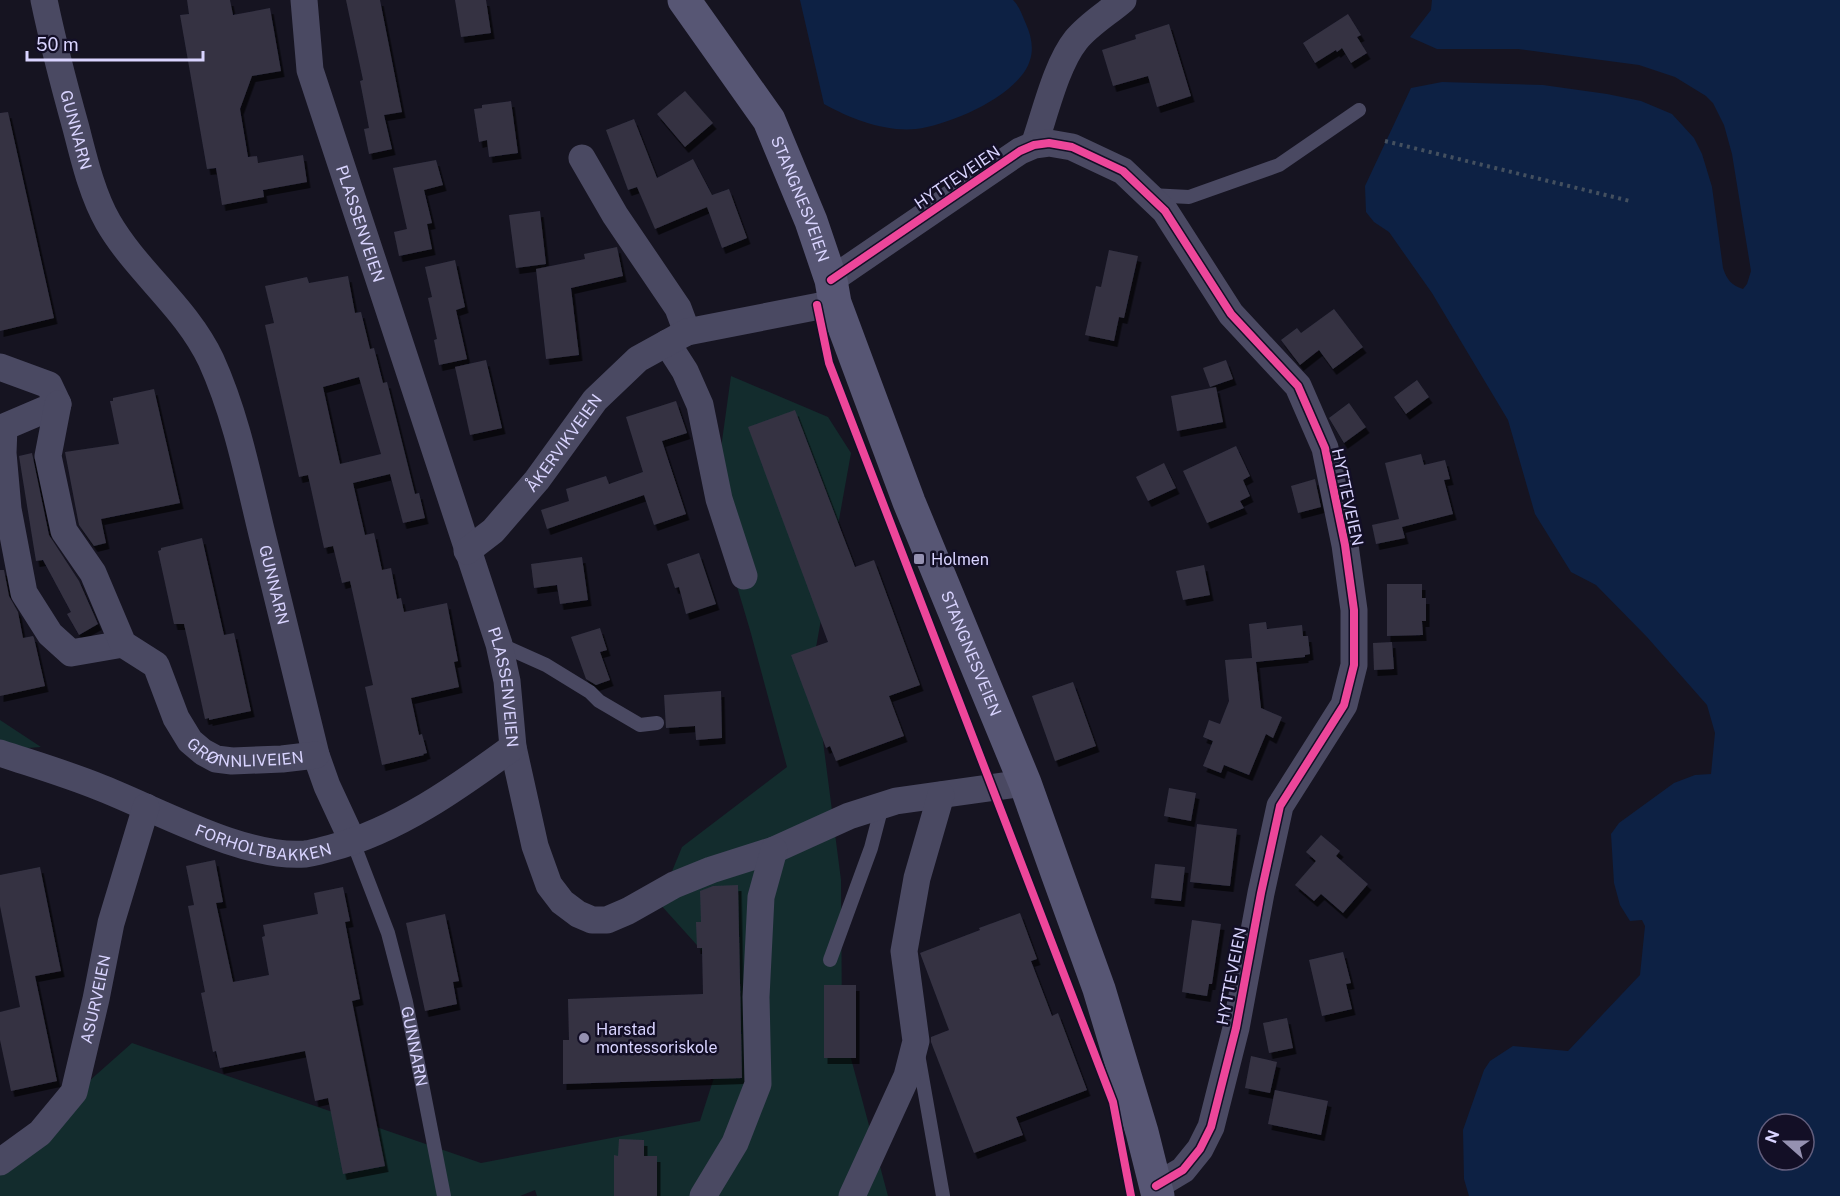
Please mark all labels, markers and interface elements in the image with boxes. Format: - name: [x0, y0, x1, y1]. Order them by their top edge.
- scale bar: [27, 24, 202, 62]
- text: 50 m: [36, 34, 79, 55]
- street label: GUNNARN: [56, 88, 96, 172]
- street label: STANGNESVEIEN: [767, 133, 833, 264]
- street label: HYTTEVEIEN: [911, 142, 1004, 213]
- street label: PLASSENVEIEN: [332, 163, 388, 285]
- street label: ÅKERVIKVEIEN: [521, 390, 606, 496]
- street label: HYTTEVEIEN: [1328, 447, 1367, 548]
- street label: GUNNARN: [255, 543, 293, 627]
- place label: Holmen: [931, 550, 989, 569]
- marker: Holmen: [912, 552, 926, 566]
- street label: STANGNESVEIEN: [937, 588, 1005, 719]
- street label: PLASSENVEIEN: [484, 625, 522, 748]
- street label: GRØNNLIVEIEN: [183, 734, 305, 771]
- street label: FORHOLTBAKKEN: [192, 820, 334, 864]
- street label: HYTTEVEIEN: [1213, 926, 1250, 1027]
- street label: ASURVEIEN: [77, 953, 115, 1046]
- street label: GUNNARN: [397, 1005, 431, 1088]
- place label: Harstad montessoriskole: [596, 1020, 718, 1057]
- marker: Harstad montessoriskole: [577, 1031, 591, 1045]
- north arrow: [1756, 1112, 1816, 1172]
- text: N: [1761, 1128, 1784, 1146]

